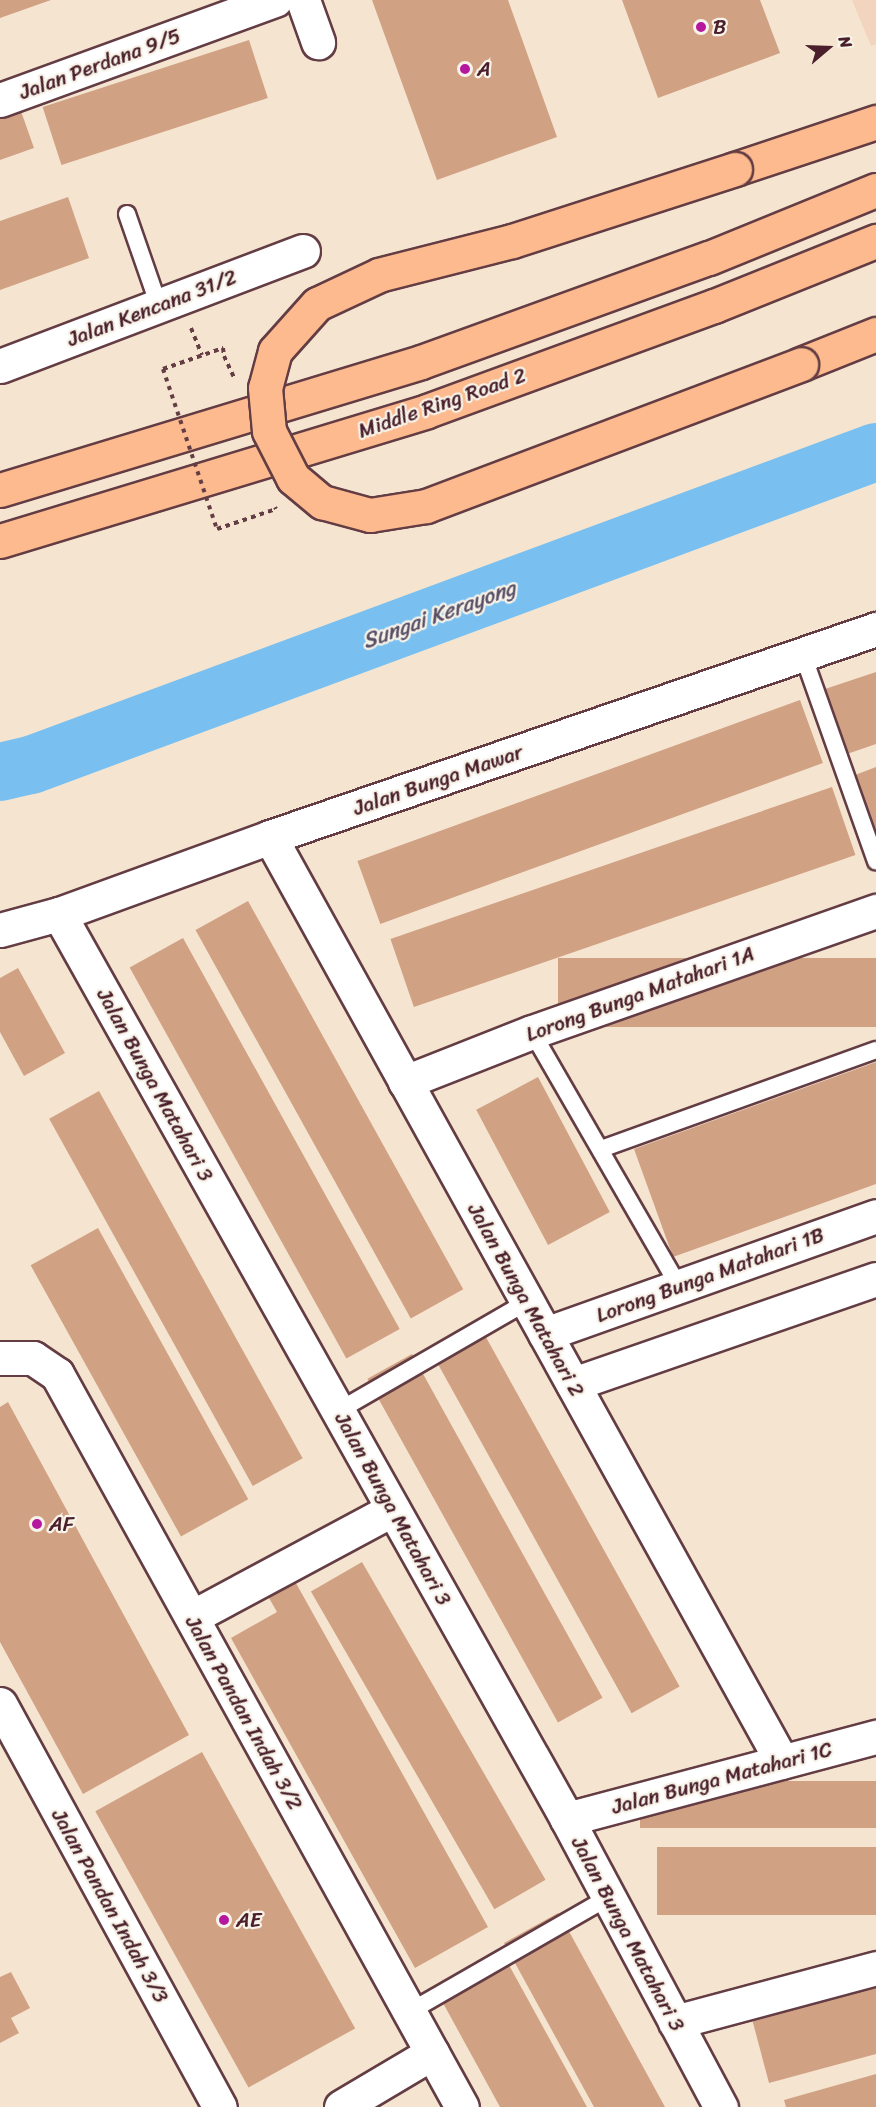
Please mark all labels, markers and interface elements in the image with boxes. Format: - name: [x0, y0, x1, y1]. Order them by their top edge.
- place label: B: [713, 14, 726, 40]
- north arrow: [798, 18, 858, 78]
- marker: B: [694, 20, 708, 34]
- street label: Jalan Perdana 9/5: [15, 23, 185, 105]
- text: N: [830, 32, 861, 52]
- place label: A: [477, 56, 491, 82]
- marker: A: [458, 62, 472, 76]
- street label: Jalan Kencana 31/2: [63, 264, 241, 352]
- street label: Middle Ring Road 2: [355, 362, 529, 444]
- water label: Sungai Kerayong: [359, 574, 519, 654]
- street label: Jalan Bunga Mawar: [350, 739, 526, 821]
- street label: Lorong Bunga Matahari 1A: [522, 941, 758, 1047]
- street label: Jalan Bunga Matahari 3: [92, 984, 218, 1186]
- street label: Jalan Bunga Matahari 2: [462, 1199, 590, 1401]
- street label: Lorong Bunga Matahari 1B: [593, 1222, 827, 1328]
- street label: Jalan Bunga Matahari 3: [330, 1408, 456, 1610]
- place label: AF: [49, 1511, 74, 1537]
- marker: AF: [30, 1517, 44, 1531]
- street label: Jalan Pandan Indah 3/2: [180, 1611, 308, 1815]
- street label: Jalan Bunga Matahari 1C: [609, 1736, 835, 1820]
- street label: Jalan Pandan Indah 3/3: [46, 1805, 174, 2007]
- street label: Jalan Bunga Matahari 3: [566, 1833, 690, 2035]
- place label: AE: [236, 1907, 261, 1933]
- marker: AE: [217, 1913, 231, 1927]

